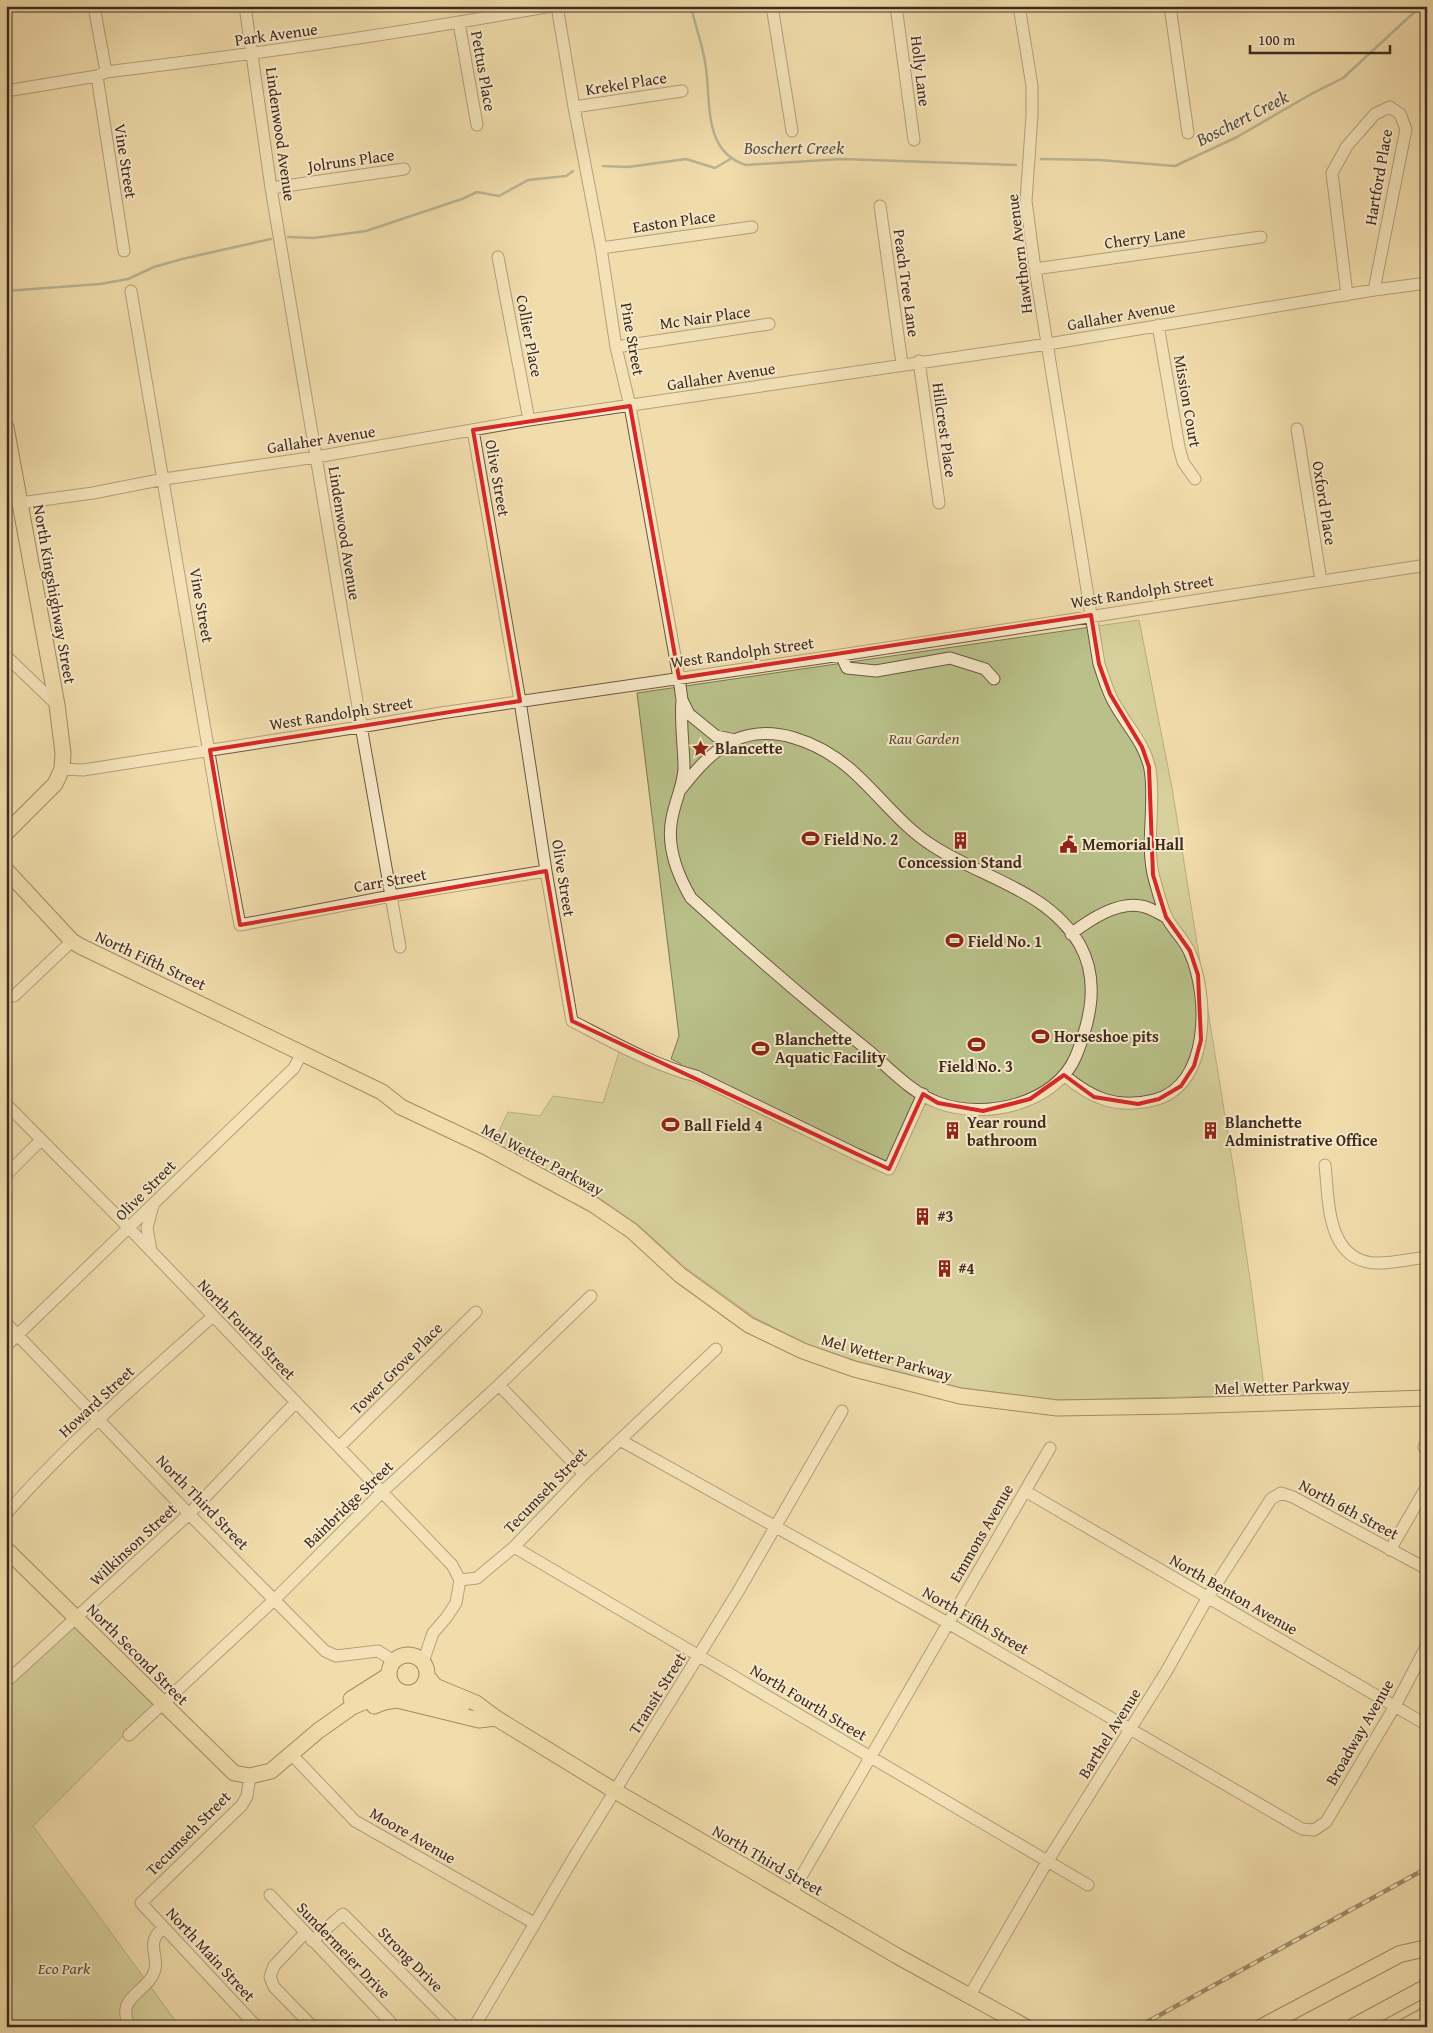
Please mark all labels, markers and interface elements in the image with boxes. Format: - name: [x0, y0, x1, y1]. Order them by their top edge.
- street label: Park Avenue: [233, 16, 319, 52]
- scale bar: [1250, 22, 1390, 54]
- street label: Pettus Place: [465, 29, 503, 113]
- text: 100 m: [1258, 29, 1296, 50]
- street label: Holly Lane: [905, 34, 937, 108]
- street label: Lindenwood Avenue: [260, 65, 302, 203]
- street label: Krekel Place: [584, 65, 668, 101]
- water label: Boschert Creek: [1190, 83, 1294, 153]
- street label: Vine Street: [108, 122, 144, 200]
- street label: Hartford Place: [1358, 127, 1398, 227]
- water label: Boschert Creek: [743, 134, 845, 161]
- street label: Jolruns Place: [304, 142, 396, 178]
- street label: Hawthorn Avenue: [1000, 193, 1038, 315]
- street label: Easton Place: [631, 203, 717, 239]
- street label: Cherry Lane: [1103, 219, 1187, 255]
- street label: Peach Tree Lane: [888, 227, 926, 339]
- street label: Collier Place: [510, 293, 550, 379]
- street label: Gallaher Avenue: [1065, 294, 1177, 336]
- street label: Mc Nair Place: [658, 299, 752, 335]
- street label: Pine Street: [615, 301, 651, 378]
- street label: Mission Court: [1168, 353, 1208, 449]
- street label: Gallaher Avenue: [665, 356, 777, 396]
- street label: Hillcrest Place: [926, 381, 964, 479]
- street label: Gallaher Avenue: [265, 419, 377, 459]
- street label: Olive Street: [479, 438, 517, 519]
- street label: Oxford Place: [1307, 459, 1343, 547]
- street label: Lindenwood Avenue: [323, 464, 367, 602]
- street label: North Kingshighway Street: [27, 502, 83, 686]
- street label: Vine Street: [184, 566, 220, 645]
- street label: West Randolph Street: [1069, 568, 1216, 614]
- street label: West Randolph Street: [669, 630, 816, 674]
- street label: West Randolph Street: [268, 690, 415, 736]
- park label: Rau Garden: [887, 726, 960, 750]
- place label: Blancette: [715, 736, 783, 760]
- place icon: Blancette: [691, 738, 711, 758]
- place label: Field No. 2: [824, 827, 898, 851]
- sports icon: Field No. 2: [800, 829, 820, 849]
- building icon: Concession Stand: [950, 830, 970, 850]
- place label: Memorial Hall: [1082, 832, 1184, 856]
- public building icon: Memorial Hall: [1058, 834, 1078, 854]
- street label: Olive Street: [546, 838, 582, 919]
- place label: Concession Stand: [898, 850, 1023, 874]
- street label: Carr Street: [352, 862, 429, 898]
- street label: North Fifth Street: [92, 924, 211, 996]
- place label: Field No. 1: [968, 929, 1042, 953]
- sports icon: Field No. 1: [944, 931, 964, 951]
- place label: Horseshoe pits: [1054, 1024, 1159, 1048]
- sports icon: Horseshoe pits: [1030, 1026, 1050, 1046]
- place label: Blanchette Aquatic Facility: [775, 1027, 887, 1069]
- sports icon: Field No. 3: [966, 1035, 986, 1055]
- sports icon: Blanchette Aquatic Facility: [751, 1038, 771, 1058]
- place label: Field No. 3: [939, 1054, 1013, 1078]
- place label: Year round bathroom: [967, 1110, 1047, 1152]
- place label: Blanchette Administrative Office: [1225, 1110, 1378, 1152]
- place label: Ball Field 4: [684, 1113, 763, 1137]
- sports icon: Ball Field 4: [660, 1115, 680, 1135]
- street label: Mel Wetter Parkway: [478, 1117, 609, 1201]
- building icon: Year round bathroom: [943, 1121, 963, 1141]
- building icon: Blanchette Administrative Office: [1201, 1121, 1221, 1141]
- street label: Olive Street: [109, 1154, 181, 1226]
- place label: #3: [937, 1204, 954, 1228]
- building icon: #3: [913, 1206, 933, 1226]
- place label: #4: [958, 1256, 975, 1280]
- building icon: #4: [934, 1258, 954, 1278]
- street label: North Fourth Street: [192, 1273, 302, 1385]
- street label: Tower Grove Place: [344, 1316, 448, 1420]
- street label: Mel Wetter Parkway: [819, 1327, 956, 1387]
- street label: Howard Street: [53, 1359, 140, 1443]
- street label: Mel Wetter Parkway: [1214, 1372, 1350, 1400]
- street label: Tecumseh Street: [498, 1441, 593, 1538]
- street label: North Third Street: [151, 1449, 255, 1555]
- street label: Bainbridge Street: [297, 1454, 399, 1553]
- street label: North 6th Street: [1295, 1473, 1403, 1546]
- street label: Emmons Avenue: [943, 1479, 1019, 1587]
- street label: Wilkinson Street: [84, 1497, 182, 1591]
- street label: North Benton Avenue: [1165, 1548, 1303, 1640]
- street label: North Fifth Street: [918, 1580, 1034, 1660]
- street label: North Second Street: [82, 1598, 195, 1711]
- street label: Transit Street: [622, 1647, 692, 1739]
- street label: North Fourth Street: [746, 1658, 872, 1747]
- street label: Broadway Avenue: [1319, 1674, 1399, 1790]
- street label: Barthel Avenue: [1072, 1683, 1146, 1783]
- street label: Tecumseh Street: [140, 1785, 236, 1881]
- street label: Moore Avenue: [365, 1801, 461, 1869]
- street label: North Third Street: [708, 1818, 828, 1902]
- street label: Sundermeier Drive: [291, 1896, 397, 2004]
- street label: North Main Street: [161, 1901, 261, 2007]
- street label: Strong Drive: [373, 1921, 449, 1997]
- park label: Eco Park: [37, 1956, 91, 1980]

